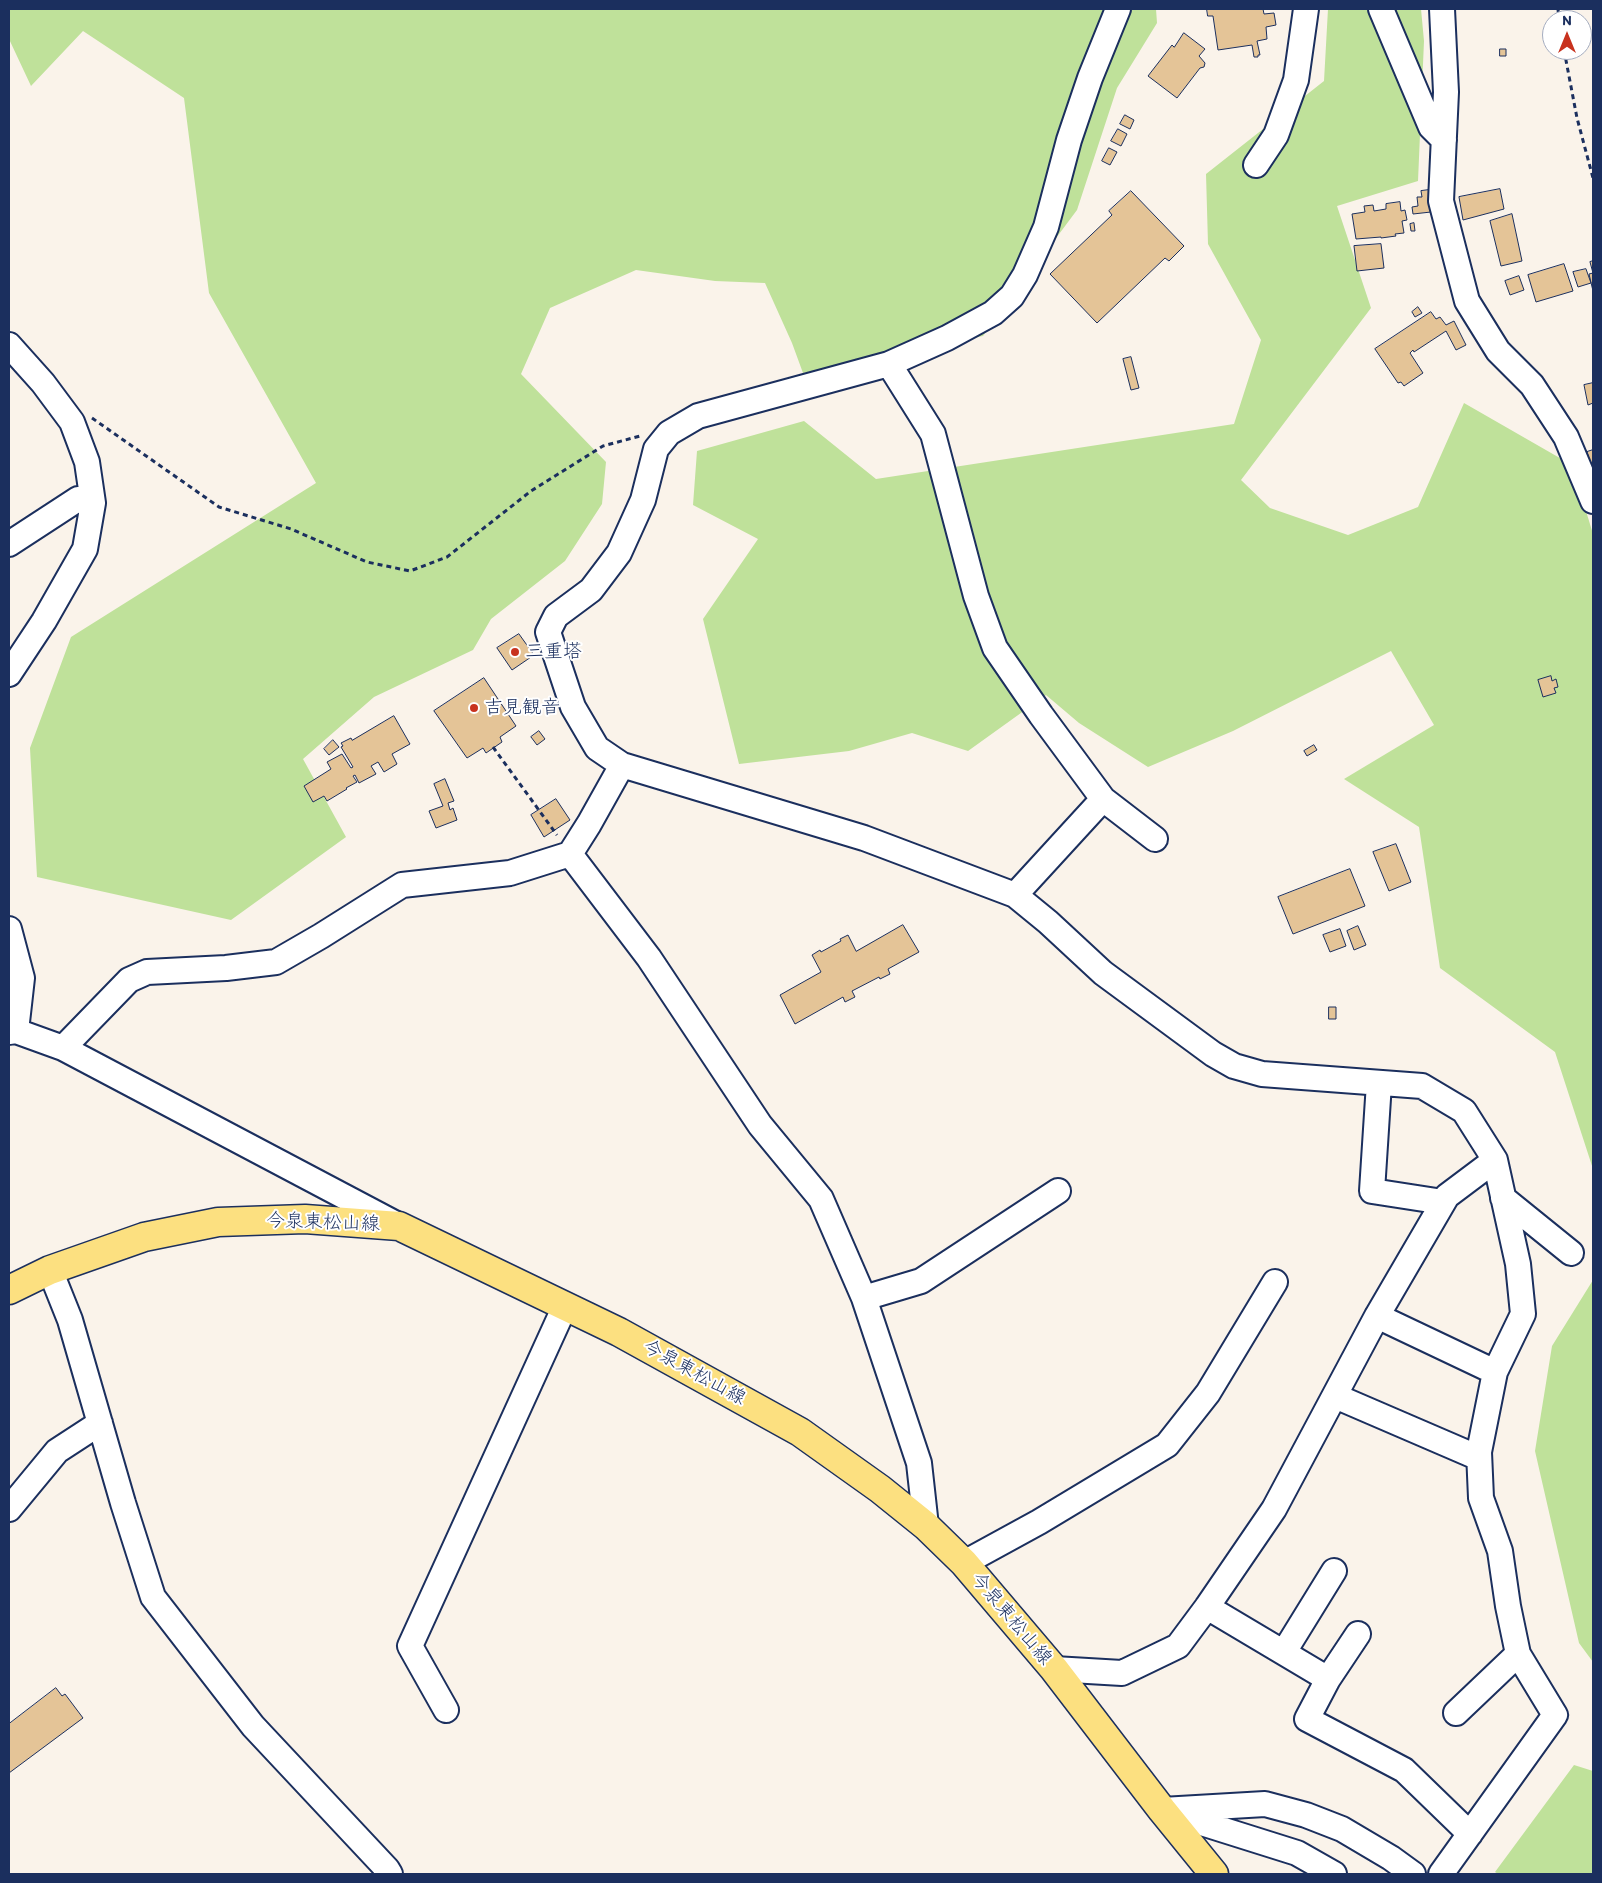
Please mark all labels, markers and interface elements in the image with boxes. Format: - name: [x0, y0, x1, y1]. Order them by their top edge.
- north arrow: [1542, 10, 1592, 60]
- text: N: [1562, 12, 1572, 29]
- place label: 三重塔: [525, 641, 582, 663]
- marker: 三重塔: [509, 646, 521, 658]
- place label: 吉見観音: [484, 697, 560, 719]
- marker: 吉見観音: [468, 702, 480, 714]
- street label: 今泉東松山線: [266, 1210, 380, 1236]
- street label: 今泉東松山線: [639, 1335, 749, 1411]
- street label: 今泉東松山線: [966, 1568, 1056, 1670]

